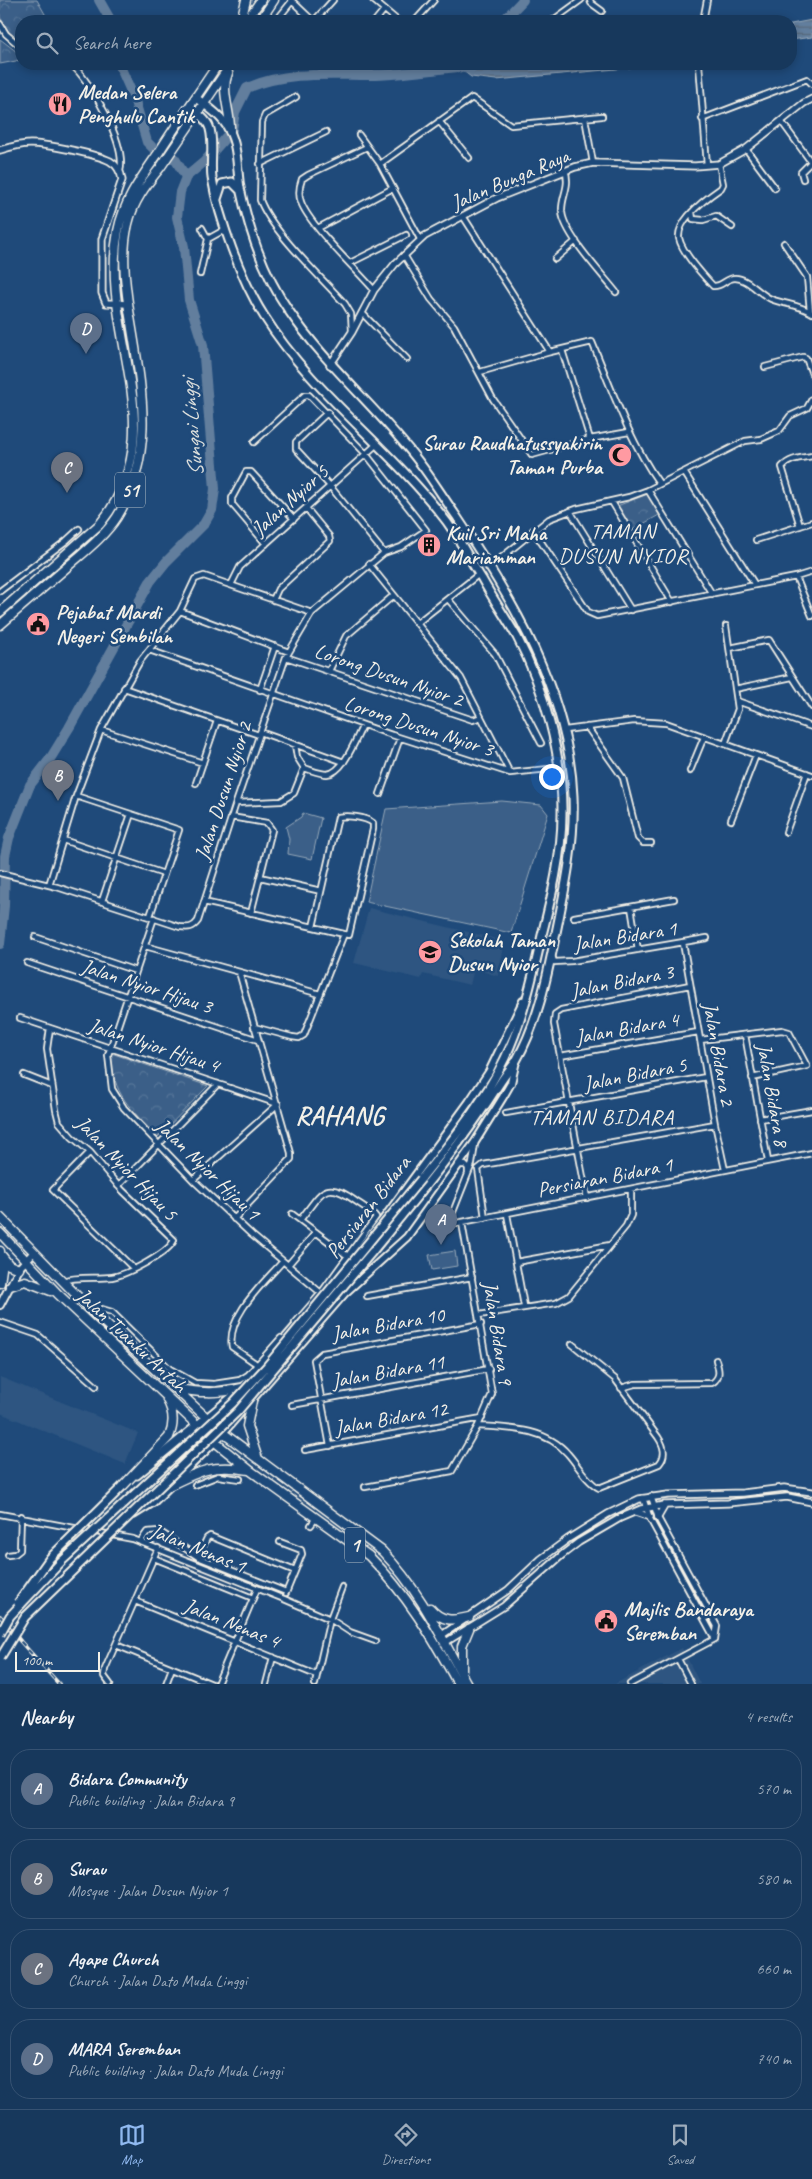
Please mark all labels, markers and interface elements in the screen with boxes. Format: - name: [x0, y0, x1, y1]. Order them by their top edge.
- search box: [15, 15, 797, 70]
- icon: search: [33, 29, 61, 57]
- text: Search here: [73, 31, 150, 55]
- place label: Medan Selera Penghulu Cantik: [78, 79, 196, 129]
- restaurant icon: Medan Selera Penghulu Cantik: [47, 91, 73, 117]
- street label: Jalan Bunga Raya: [446, 141, 575, 216]
- pin: D: [70, 313, 102, 354]
- water label: Sungai Linggi: [173, 373, 210, 478]
- place label: Surau Raudhatussyakirin Taman Purba: [422, 430, 604, 480]
- mosque icon: Surau Raudhatussyakirin Taman Purba: [607, 442, 633, 468]
- pin: C: [51, 452, 83, 493]
- street label: Jalan Nyior 5: [245, 458, 335, 542]
- road number: 51: [115, 472, 145, 508]
- district label: TAMAN DUSUN NYIOR: [558, 517, 690, 570]
- place label: Kuil Sri Maha Mariamman: [446, 520, 548, 570]
- building icon: Kuil Sri Maha Mariamman: [416, 532, 442, 558]
- place label: Pejabat Mardi Negeri Sembilan: [56, 599, 174, 649]
- public building icon: Pejabat Mardi Negeri Sembilan: [25, 611, 51, 637]
- street label: Lorong Dusun Nyior 2: [311, 637, 468, 713]
- street label: Lorong Dusun Nyior 3: [341, 690, 498, 763]
- street label: Jalan Dusun Nyior 2: [188, 717, 258, 864]
- pin: B: [42, 760, 74, 801]
- your location: [539, 764, 565, 790]
- street label: Jalan Bidara 1: [570, 915, 680, 957]
- place label: Sekolah Taman Dusun Nyior: [448, 927, 555, 977]
- school or university icon: Sekolah Taman Dusun Nyior: [417, 939, 443, 965]
- street label: Jalan Nyior Hijau 3: [77, 952, 217, 1020]
- street label: Jalan Bidara 3: [567, 958, 677, 1004]
- street label: Jalan Bidara 2: [697, 999, 741, 1109]
- street label: Jalan Bidara 4: [572, 1006, 683, 1050]
- street label: Jalan Nyior Hijau 4: [84, 1011, 225, 1079]
- street label: Jalan Bidara 8: [751, 1040, 795, 1151]
- street label: Jalan Bidara 5: [580, 1051, 690, 1097]
- district label: RAHANG: [295, 1099, 387, 1132]
- district label: TAMAN BIDARA: [530, 1103, 674, 1131]
- street label: Jalan Nyior Hijau 5: [70, 1109, 185, 1227]
- street label: Jalan Nyior Hijau 1: [149, 1112, 267, 1227]
- street label: Persiaran Bidara: [320, 1149, 417, 1264]
- street label: Persiaran Bidara 1: [535, 1151, 677, 1203]
- pin: A: [425, 1204, 457, 1245]
- street label: Jalan Bidara 9: [477, 1278, 519, 1388]
- street label: Jalan Tuanku Antah: [70, 1281, 194, 1399]
- street label: Jalan Bidara 10: [329, 1301, 448, 1347]
- street label: Jalan Bidara 11: [329, 1348, 448, 1394]
- street label: Jalan Bidara 12: [332, 1395, 451, 1441]
- street label: Jalan Nenas 1: [145, 1517, 251, 1580]
- road number: 1: [345, 1528, 365, 1562]
- street label: Jalan Nenas 4: [179, 1592, 286, 1655]
- place label: Majlis Bandaraya Seremban: [624, 1596, 755, 1646]
- public building icon: Majlis Bandaraya Seremban: [593, 1608, 619, 1634]
- scale bar: [15, 1649, 100, 1672]
- text: 100 m: [22, 1652, 52, 1669]
- text: Nearby: [20, 1704, 73, 1730]
- text: 4 results: [745, 1707, 792, 1727]
- text: Bidara Community: [68, 1767, 186, 1791]
- text: A: [33, 1779, 41, 1799]
- text: 570 m: [757, 1779, 791, 1799]
- text: Public building · Jalan Bidara 9: [68, 1791, 234, 1811]
- text: Surau: [68, 1857, 106, 1881]
- text: B: [33, 1869, 41, 1889]
- text: 580 m: [757, 1869, 791, 1889]
- text: Mosque · Jalan Dusun Nyior 1: [68, 1881, 228, 1901]
- text: Agape Church: [68, 1947, 159, 1971]
- text: C: [33, 1959, 41, 1979]
- text: 660 m: [757, 1959, 791, 1979]
- text: Church · Jalan Dato Muda Linggi: [68, 1971, 247, 1991]
- text: MARA Seremban: [68, 2037, 180, 2061]
- text: D: [32, 2049, 42, 2069]
- text: 740 m: [757, 2049, 791, 2069]
- text: Public building · Jalan Dato Muda Linggi: [68, 2061, 283, 2081]
- tab: Map: [118, 2121, 146, 2168]
- tab: Directions: [382, 2121, 430, 2168]
- tab: Saved: [666, 2121, 694, 2168]

